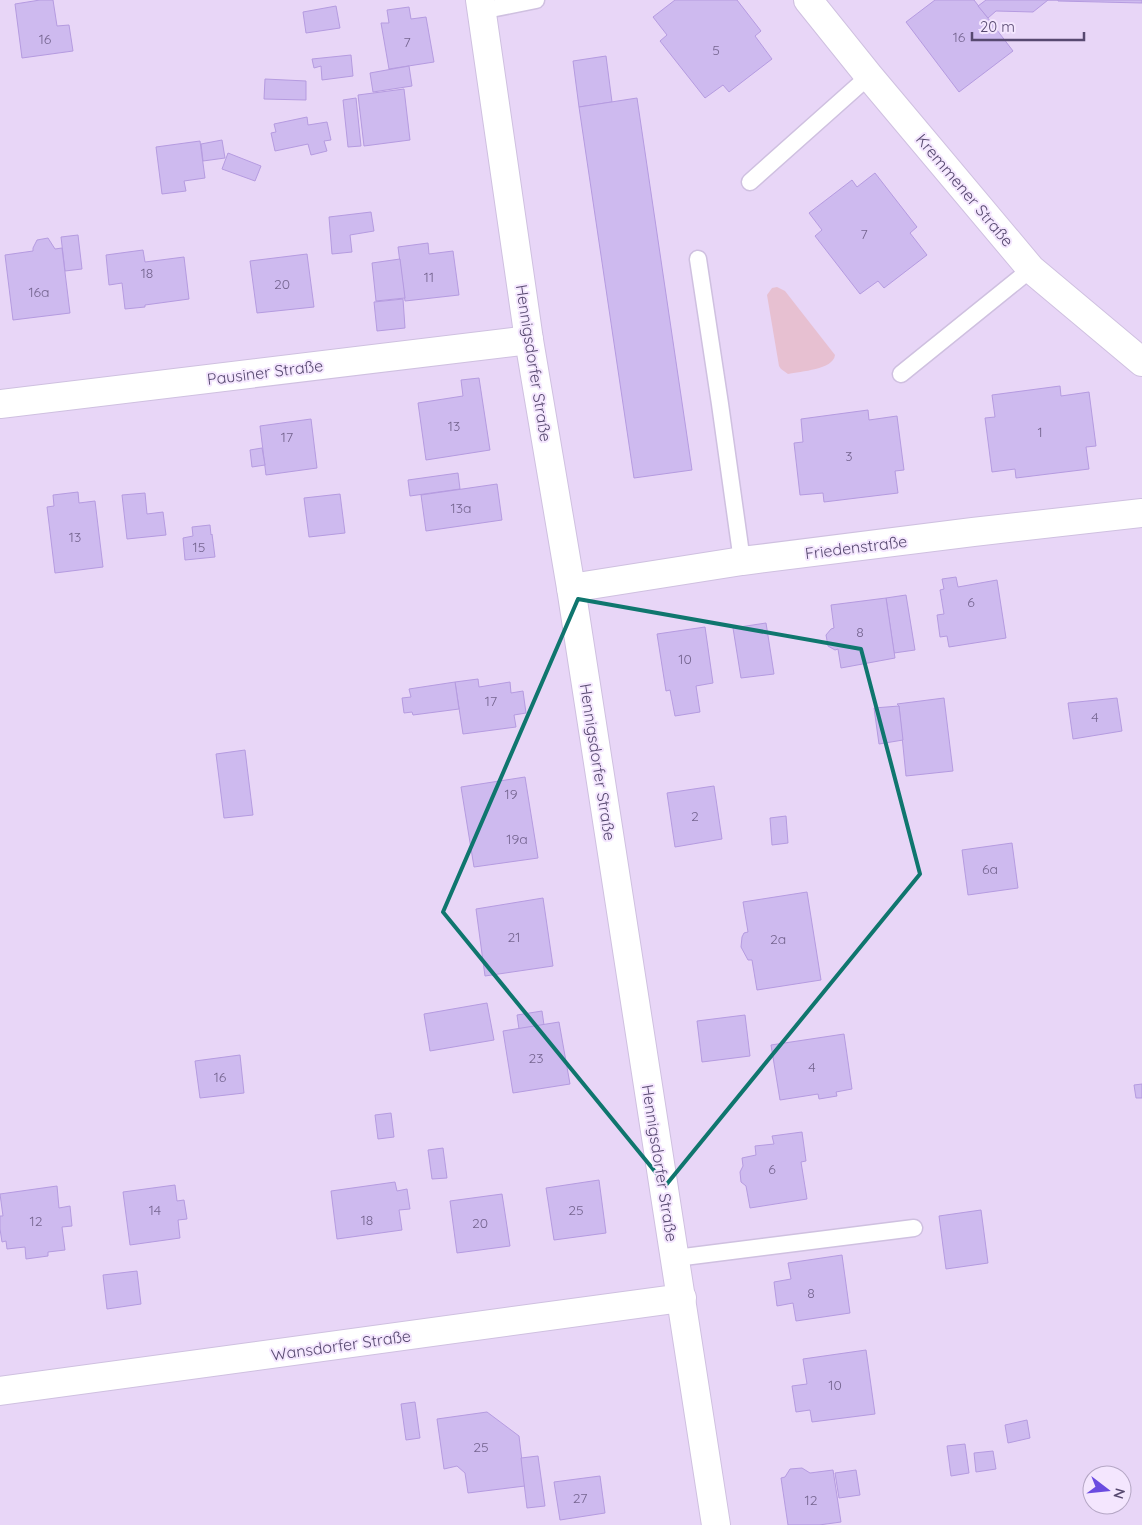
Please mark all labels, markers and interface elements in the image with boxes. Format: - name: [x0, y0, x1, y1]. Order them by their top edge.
- scale bar: [972, 10, 1084, 42]
- text: 20 m: [980, 17, 1015, 36]
- house number: 16: [953, 28, 966, 46]
- house number: 16: [39, 30, 52, 48]
- house number: 7: [403, 33, 411, 51]
- house number: 5: [712, 41, 720, 59]
- street label: Kremmener Straße: [912, 129, 1018, 251]
- house number: 7: [860, 225, 868, 243]
- house number: 18: [141, 264, 153, 282]
- house number: 11: [424, 268, 434, 286]
- house number: 20: [274, 275, 290, 293]
- house number: 16a: [28, 283, 50, 301]
- street label: Hennigsdorfer Straße: [512, 283, 556, 443]
- street label: Pausiner Straße: [206, 355, 324, 389]
- house number: 13: [448, 417, 460, 435]
- house number: 1: [1037, 423, 1043, 441]
- house number: 17: [281, 428, 293, 446]
- house number: 3: [845, 447, 853, 465]
- house number: 13a: [451, 499, 472, 517]
- house number: 13: [69, 528, 81, 546]
- street label: Friedenstraße: [804, 531, 908, 563]
- house number: 15: [193, 538, 205, 556]
- house number: 6: [967, 593, 975, 611]
- house number: 8: [856, 623, 864, 641]
- house number: 10: [678, 650, 692, 668]
- street label: Hennigsdorfer Straße: [576, 682, 620, 842]
- house number: 17: [485, 692, 497, 710]
- house number: 4: [1091, 708, 1099, 726]
- house number: 19: [505, 785, 518, 803]
- house number: 2: [691, 807, 699, 825]
- house number: 19a: [506, 830, 528, 848]
- house number: 6a: [982, 860, 998, 878]
- house number: 21: [508, 928, 520, 946]
- house number: 2a: [770, 930, 786, 948]
- house number: 23: [528, 1049, 544, 1067]
- house number: 4: [808, 1058, 816, 1076]
- house number: 16: [214, 1068, 227, 1086]
- street label: Hennigsdorfer Straße: [638, 1083, 682, 1243]
- house number: 6: [768, 1160, 776, 1178]
- house number: 14: [149, 1201, 161, 1219]
- house number: 25: [568, 1201, 584, 1219]
- house number: 18: [361, 1211, 373, 1229]
- house number: 12: [30, 1212, 43, 1230]
- house number: 20: [472, 1214, 488, 1232]
- house number: 8: [807, 1284, 815, 1302]
- street label: Wansdorfer Straße: [270, 1325, 412, 1365]
- house number: 10: [828, 1376, 842, 1394]
- house number: 25: [473, 1438, 489, 1456]
- north arrow: [1082, 1465, 1132, 1515]
- text: N: [1109, 1486, 1130, 1501]
- house number: 27: [573, 1489, 587, 1507]
- house number: 12: [805, 1491, 818, 1509]

